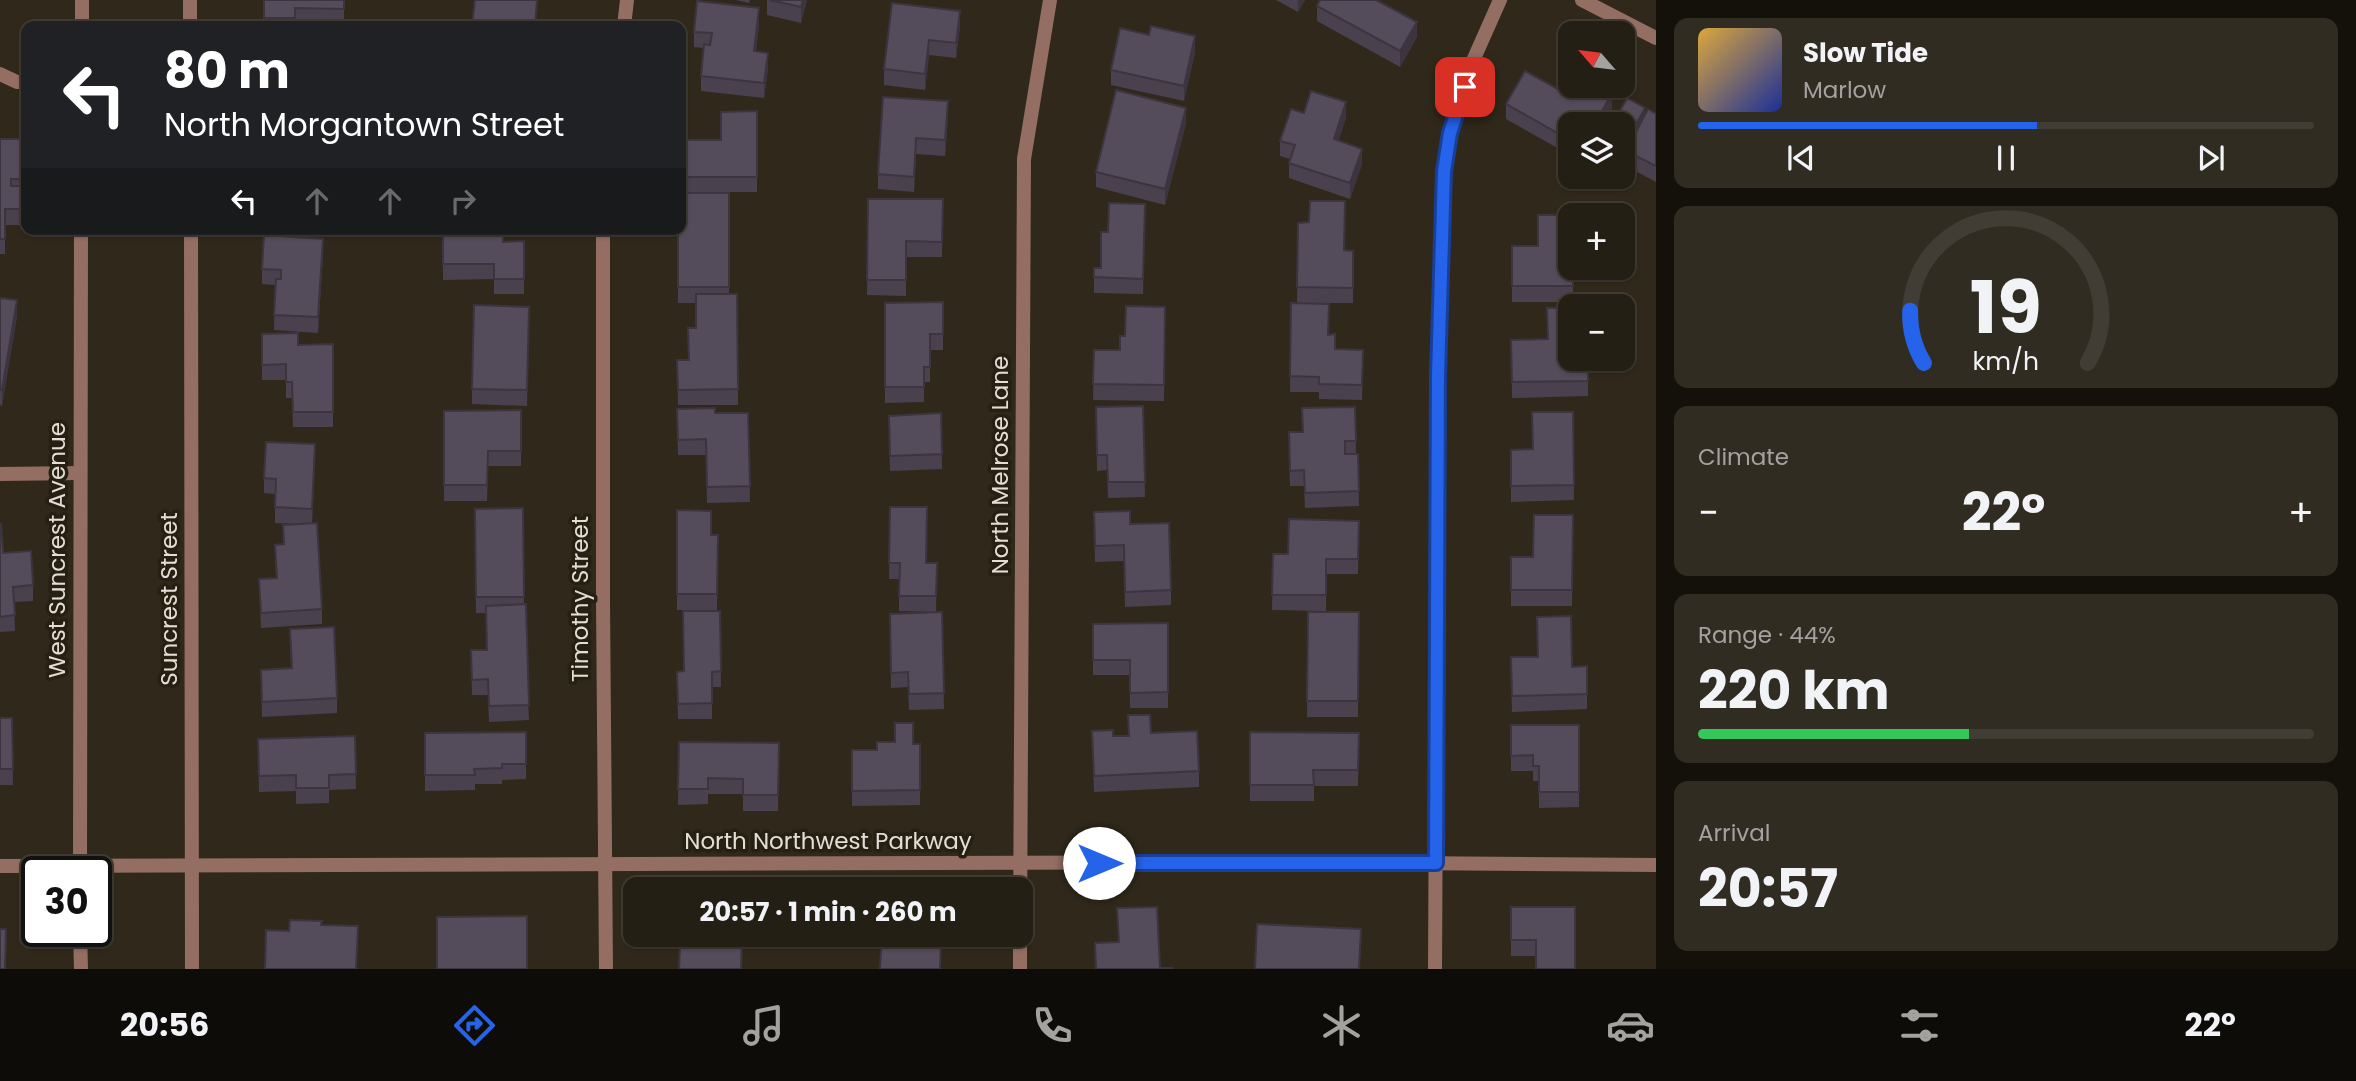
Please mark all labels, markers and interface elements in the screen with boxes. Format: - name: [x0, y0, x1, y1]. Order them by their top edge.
- north arrow: [1558, 21, 1634, 98]
- map controls: [1558, 21, 1635, 371]
- text: Slow Tide: [1803, 35, 1928, 71]
- text: 80 m: [164, 37, 290, 105]
- icon: left: [49, 49, 140, 140]
- pin: [1435, 57, 1495, 117]
- icon: arrive: [1446, 68, 1484, 106]
- text: Marlow: [1803, 74, 1886, 106]
- text: North Morgantown Street: [164, 102, 564, 147]
- button: layers: [1558, 112, 1635, 189]
- icon: previous: [1782, 139, 1820, 177]
- icon: pause: [1987, 139, 2025, 177]
- icon: next: [2192, 139, 2230, 177]
- icon: left: [225, 182, 263, 220]
- icon: ahead: [298, 182, 336, 220]
- icon: ahead: [371, 182, 409, 220]
- icon: right: [444, 182, 482, 220]
- button: +: [1558, 203, 1635, 280]
- text: 19: [1970, 257, 2042, 358]
- button: −: [1558, 294, 1635, 371]
- text: km/h: [1973, 344, 2039, 379]
- street label: North Melrose Lane: [984, 356, 1016, 574]
- street label: West Suncrest Avenue: [41, 422, 73, 678]
- text: Climate: [1698, 441, 1789, 473]
- text: 22°: [1962, 476, 2045, 549]
- text: −: [1698, 486, 1719, 539]
- text: +: [2288, 486, 2314, 539]
- street label: Suncrest Street: [153, 512, 185, 686]
- street label: Timothy Street: [564, 516, 596, 682]
- text: Range · 44%: [1698, 619, 1836, 651]
- text: 220 km: [1698, 654, 1890, 727]
- text: Arrival: [1698, 817, 1770, 849]
- street label: North Northwest Parkway: [684, 825, 972, 857]
- position arrow: [1062, 826, 1136, 900]
- text: 20:57: [1698, 852, 1838, 925]
- speed limit sign: 30: [21, 856, 112, 947]
- text: 20:57 · 1 min · 260 m: [699, 894, 957, 930]
- icon: directions: [450, 1001, 499, 1050]
- icon: music: [739, 1001, 788, 1050]
- icon: phone: [1028, 1001, 1077, 1050]
- icon: climate: [1317, 1001, 1366, 1050]
- icon: car: [1606, 1001, 1655, 1050]
- icon: filters: [1895, 1001, 1944, 1050]
- text: 20:56: [120, 1002, 209, 1047]
- text: 22°: [2184, 1002, 2236, 1047]

